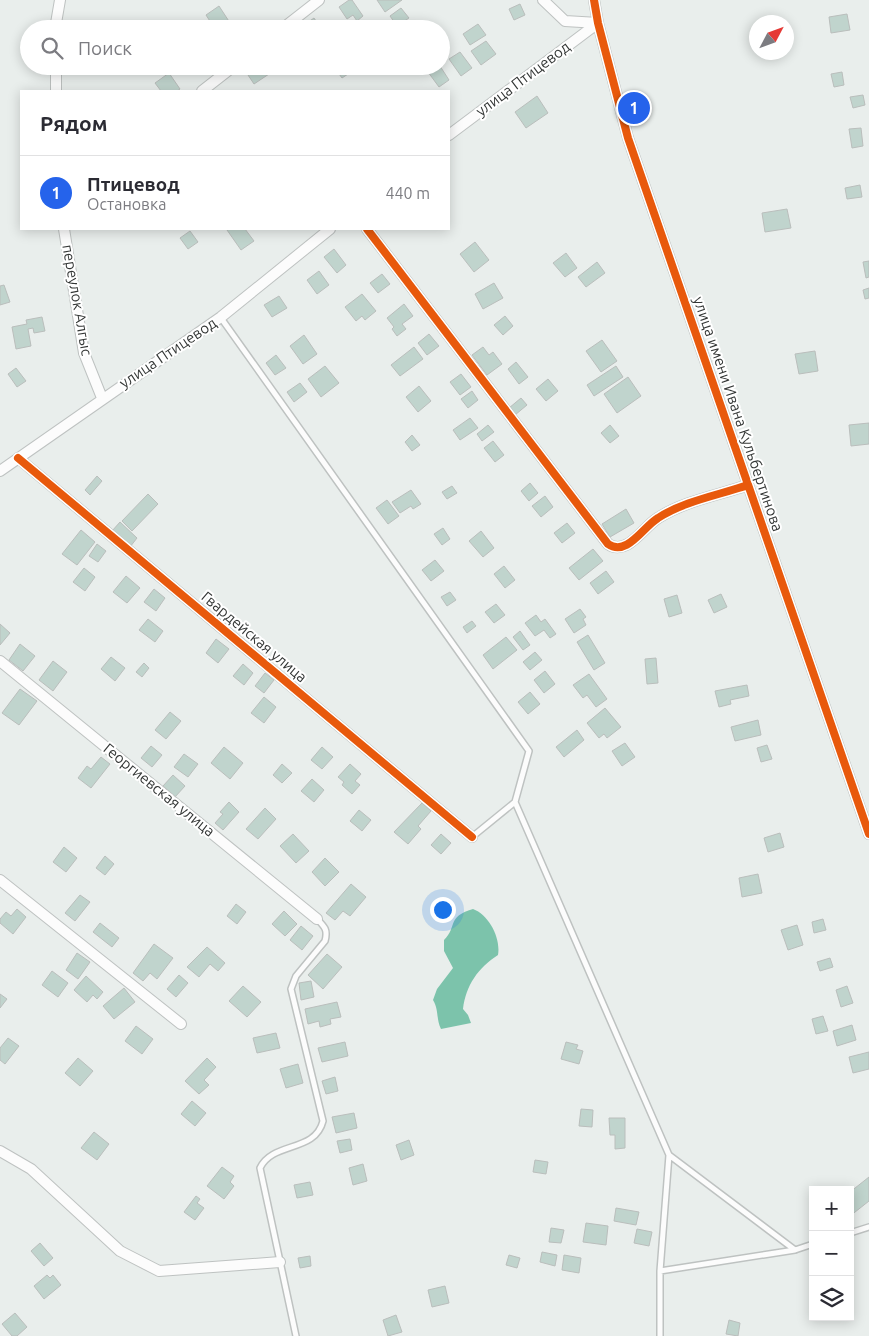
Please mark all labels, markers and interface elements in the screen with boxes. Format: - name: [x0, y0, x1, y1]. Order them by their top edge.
- north arrow: [749, 15, 794, 60]
- search box: [20, 20, 450, 75]
- icon: search: [38, 34, 66, 62]
- text: Поиск: [78, 37, 132, 59]
- street label: улица Птицевод: [472, 38, 573, 119]
- pin: 1: [618, 89, 650, 127]
- text: Рядом: [40, 111, 108, 135]
- text: Птицевод: [87, 173, 180, 195]
- text: 1: [51, 184, 61, 202]
- text: 440 m: [385, 184, 430, 202]
- text: Остановка: [87, 195, 166, 213]
- street label: переулок Алгыс: [59, 243, 96, 357]
- street label: улица имени Ивана Кульбертинова: [690, 294, 787, 533]
- street label: улица Птицевод: [116, 314, 220, 391]
- street label: Гвардейская улица: [198, 588, 310, 686]
- street label: Георгиевская улица: [100, 739, 218, 840]
- your location: [430, 897, 456, 923]
- map controls: [809, 1186, 854, 1321]
- button: +: [809, 1186, 854, 1231]
- button: −: [809, 1231, 854, 1276]
- button: layers: [809, 1276, 854, 1321]

